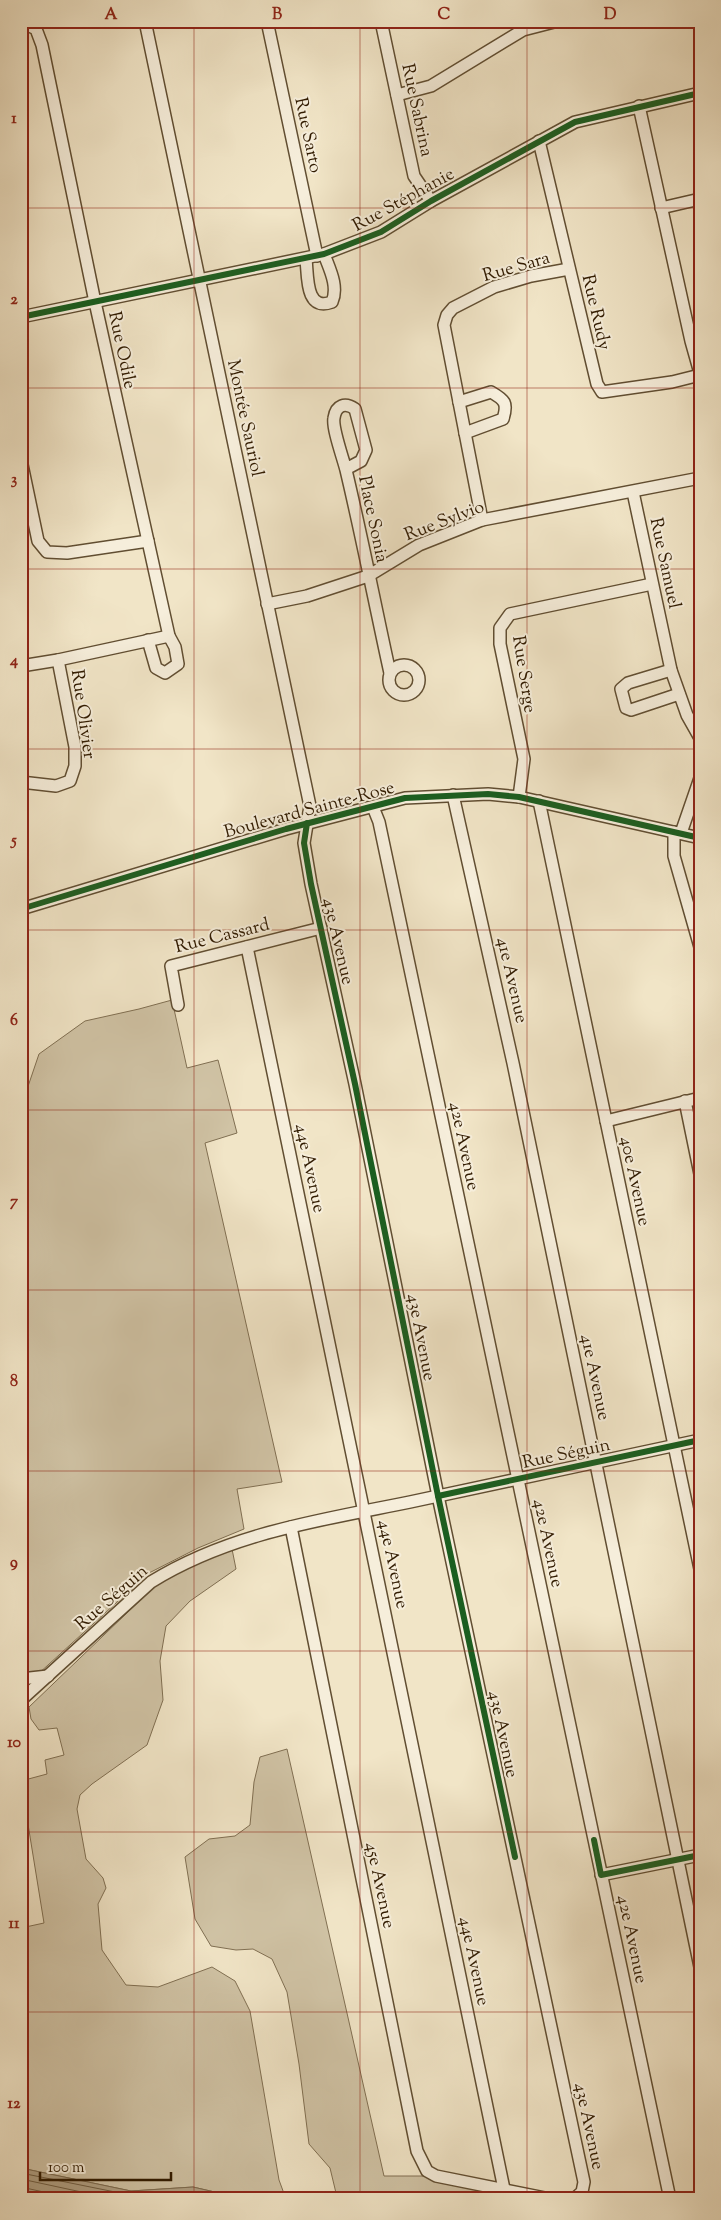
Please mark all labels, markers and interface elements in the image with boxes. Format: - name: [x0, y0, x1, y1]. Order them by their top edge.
- text: A: [105, 4, 118, 27]
- text: B: [272, 4, 282, 27]
- text: C: [438, 4, 451, 27]
- text: D: [604, 4, 617, 27]
- street label: Rue Sabrina: [394, 62, 439, 159]
- street label: Rue Sarto: [286, 95, 328, 176]
- text: 1: [11, 108, 17, 131]
- street label: Rue Stéphanie: [348, 162, 460, 239]
- street label: Rue Sara: [480, 246, 553, 290]
- street label: Rue Rudy: [574, 272, 616, 353]
- text: 2: [10, 289, 18, 312]
- street label: Rue Odile: [100, 309, 142, 392]
- street label: Montée Sauriol: [219, 357, 269, 479]
- text: 3: [11, 469, 18, 492]
- street label: Place Sonia: [350, 474, 394, 565]
- street label: Rue Sylvio: [401, 495, 489, 549]
- street label: Rue Samuel: [642, 516, 686, 611]
- street label: Rue Serge: [504, 634, 542, 715]
- text: 4: [9, 650, 18, 673]
- street label: Rue Olivier: [63, 668, 101, 761]
- street label: Boulevard Sainte-Rose: [221, 776, 398, 846]
- text: 5: [9, 830, 17, 853]
- street label: 43e Avenue: [314, 895, 360, 988]
- street label: Rue Cassard: [172, 913, 273, 961]
- street label: 41e Avenue: [489, 935, 534, 1026]
- text: 6: [10, 1010, 18, 1033]
- street label: 42e Avenue: [441, 1100, 485, 1193]
- street label: 44e Avenue: [287, 1122, 331, 1215]
- street label: 40e Avenue: [612, 1134, 656, 1229]
- text: 7: [10, 1191, 19, 1214]
- street label: 43e Avenue: [399, 1291, 441, 1383]
- street label: 41e Avenue: [572, 1332, 616, 1423]
- text: 8: [10, 1371, 18, 1394]
- street label: Rue Séguin: [520, 1433, 613, 1477]
- street label: 42e Avenue: [525, 1497, 569, 1590]
- street label: 44e Avenue: [370, 1518, 414, 1611]
- text: 9: [10, 1552, 18, 1575]
- street label: Rue Séguin: [70, 1559, 155, 1638]
- street label: 43e Avenue: [480, 1688, 524, 1780]
- text: 10: [7, 1732, 21, 1755]
- street label: 45e Avenue: [357, 1840, 401, 1931]
- street label: 42e Avenue: [609, 1893, 653, 1986]
- text: 11: [9, 1913, 20, 1936]
- street label: 44e Avenue: [451, 1915, 495, 2008]
- street label: 43e Avenue: [566, 2080, 610, 2172]
- text: 12: [8, 2093, 21, 2116]
- scale bar: [40, 2150, 171, 2182]
- text: 100 m: [48, 2158, 85, 2179]

